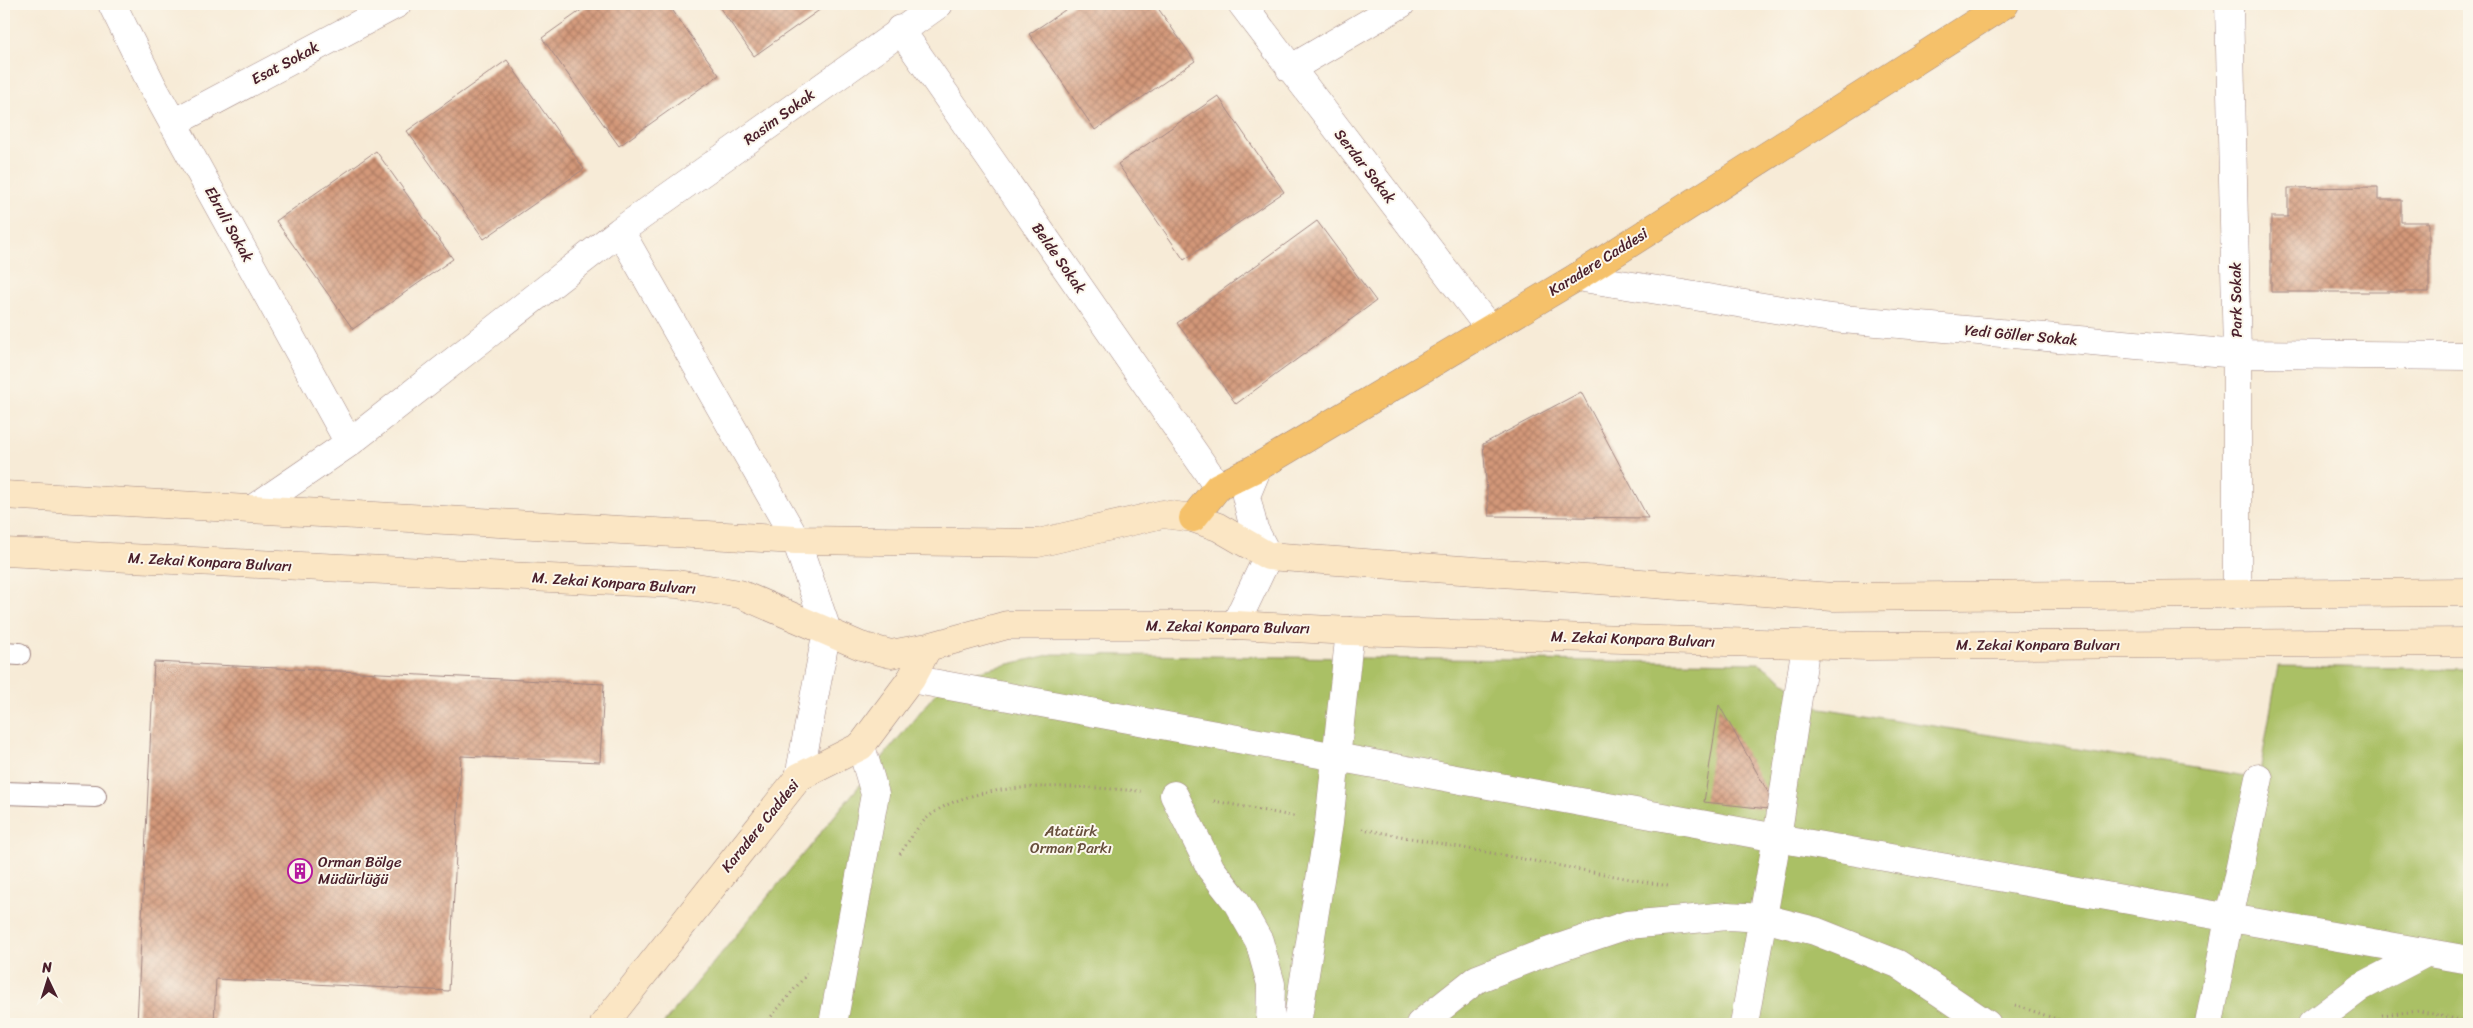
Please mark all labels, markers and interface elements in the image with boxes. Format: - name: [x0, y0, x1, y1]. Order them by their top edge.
- street label: Esat Sokak: [246, 34, 325, 92]
- street label: Rasim Sokak: [738, 81, 821, 152]
- street label: Serdar Sokak: [1327, 123, 1403, 209]
- street label: Ebruli Sokak: [197, 181, 261, 267]
- street label: Belde Sokak: [1025, 217, 1094, 300]
- street label: Karadere Caddesi: [1543, 220, 1654, 303]
- street label: Park Sokak: [2222, 261, 2250, 338]
- street label: Yedi Göller Sokak: [1963, 317, 2079, 353]
- street label: M. Zekai Konpara Bulvarı: [127, 545, 293, 579]
- street label: M. Zekai Konpara Bulvarı: [531, 564, 697, 602]
- street label: M. Zekai Konpara Bulvarı: [1146, 613, 1310, 641]
- street label: M. Zekai Konpara Bulvarı: [1551, 623, 1715, 655]
- street label: M. Zekai Konpara Bulvarı: [1956, 632, 2120, 658]
- street label: Karadere Caddesi: [714, 773, 806, 878]
- park label: Atatürk Orman Parkı: [1030, 818, 1112, 861]
- place label: Orman Bölge Müdürlüğü: [318, 849, 402, 892]
- building icon: Orman Bölge Müdürlüğü: [287, 858, 313, 884]
- text: N: [40, 955, 53, 980]
- north arrow: [22, 956, 72, 1006]

